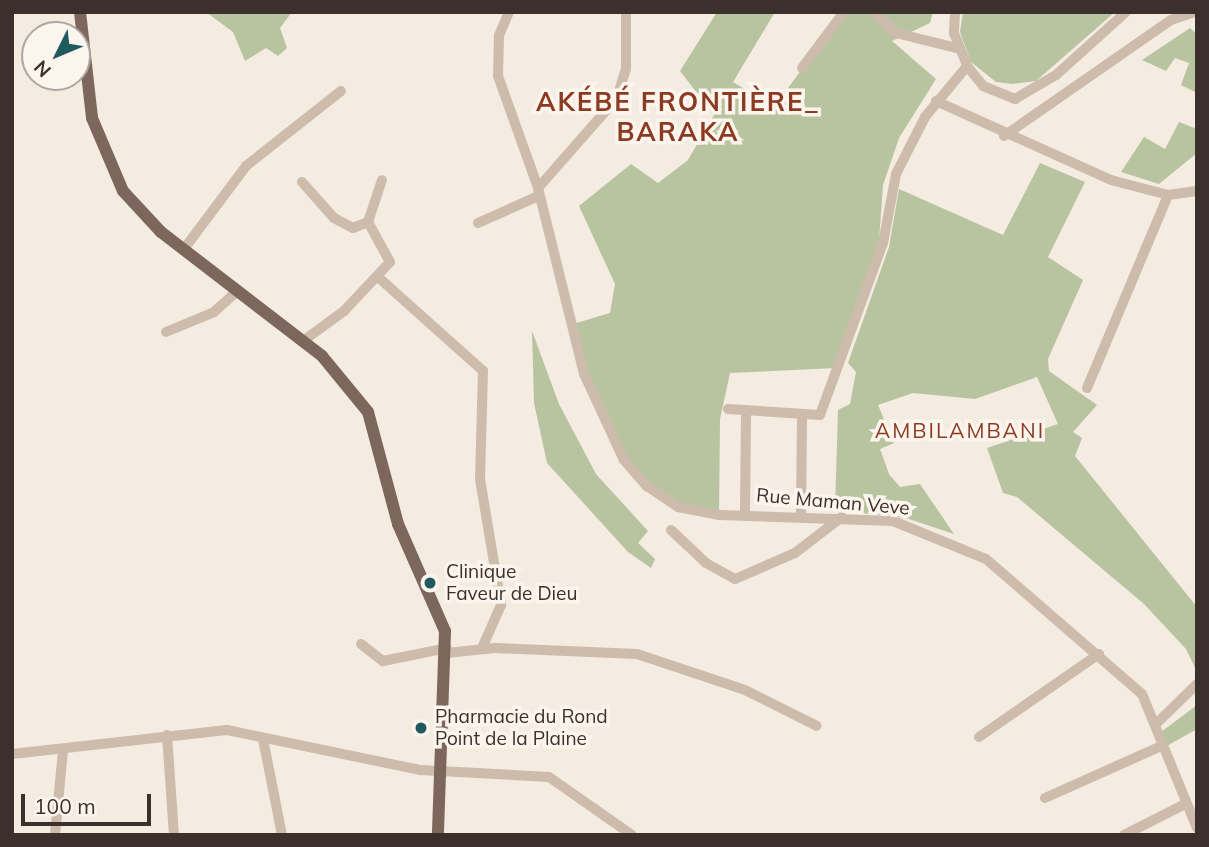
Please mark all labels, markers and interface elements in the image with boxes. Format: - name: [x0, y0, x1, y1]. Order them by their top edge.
- north arrow: [21, 21, 91, 91]
- text: N: [28, 56, 56, 82]
- district label: AKÉBÉ FRONTIÈRE_ BARAKA: [538, 86, 818, 148]
- district label: AMBILAMBANI: [876, 417, 1044, 443]
- street label: Rue Maman Veve: [755, 484, 911, 520]
- place label: Clinique Faveur de Dieu: [446, 561, 577, 605]
- marker: Clinique Faveur de Dieu: [420, 573, 440, 593]
- place label: Pharmacie du Rond Point de la Plaine: [435, 706, 608, 750]
- marker: Pharmacie du Rond Point de la Plaine: [413, 720, 429, 736]
- scale bar: [24, 780, 154, 824]
- text: 100 m: [34, 793, 96, 819]

